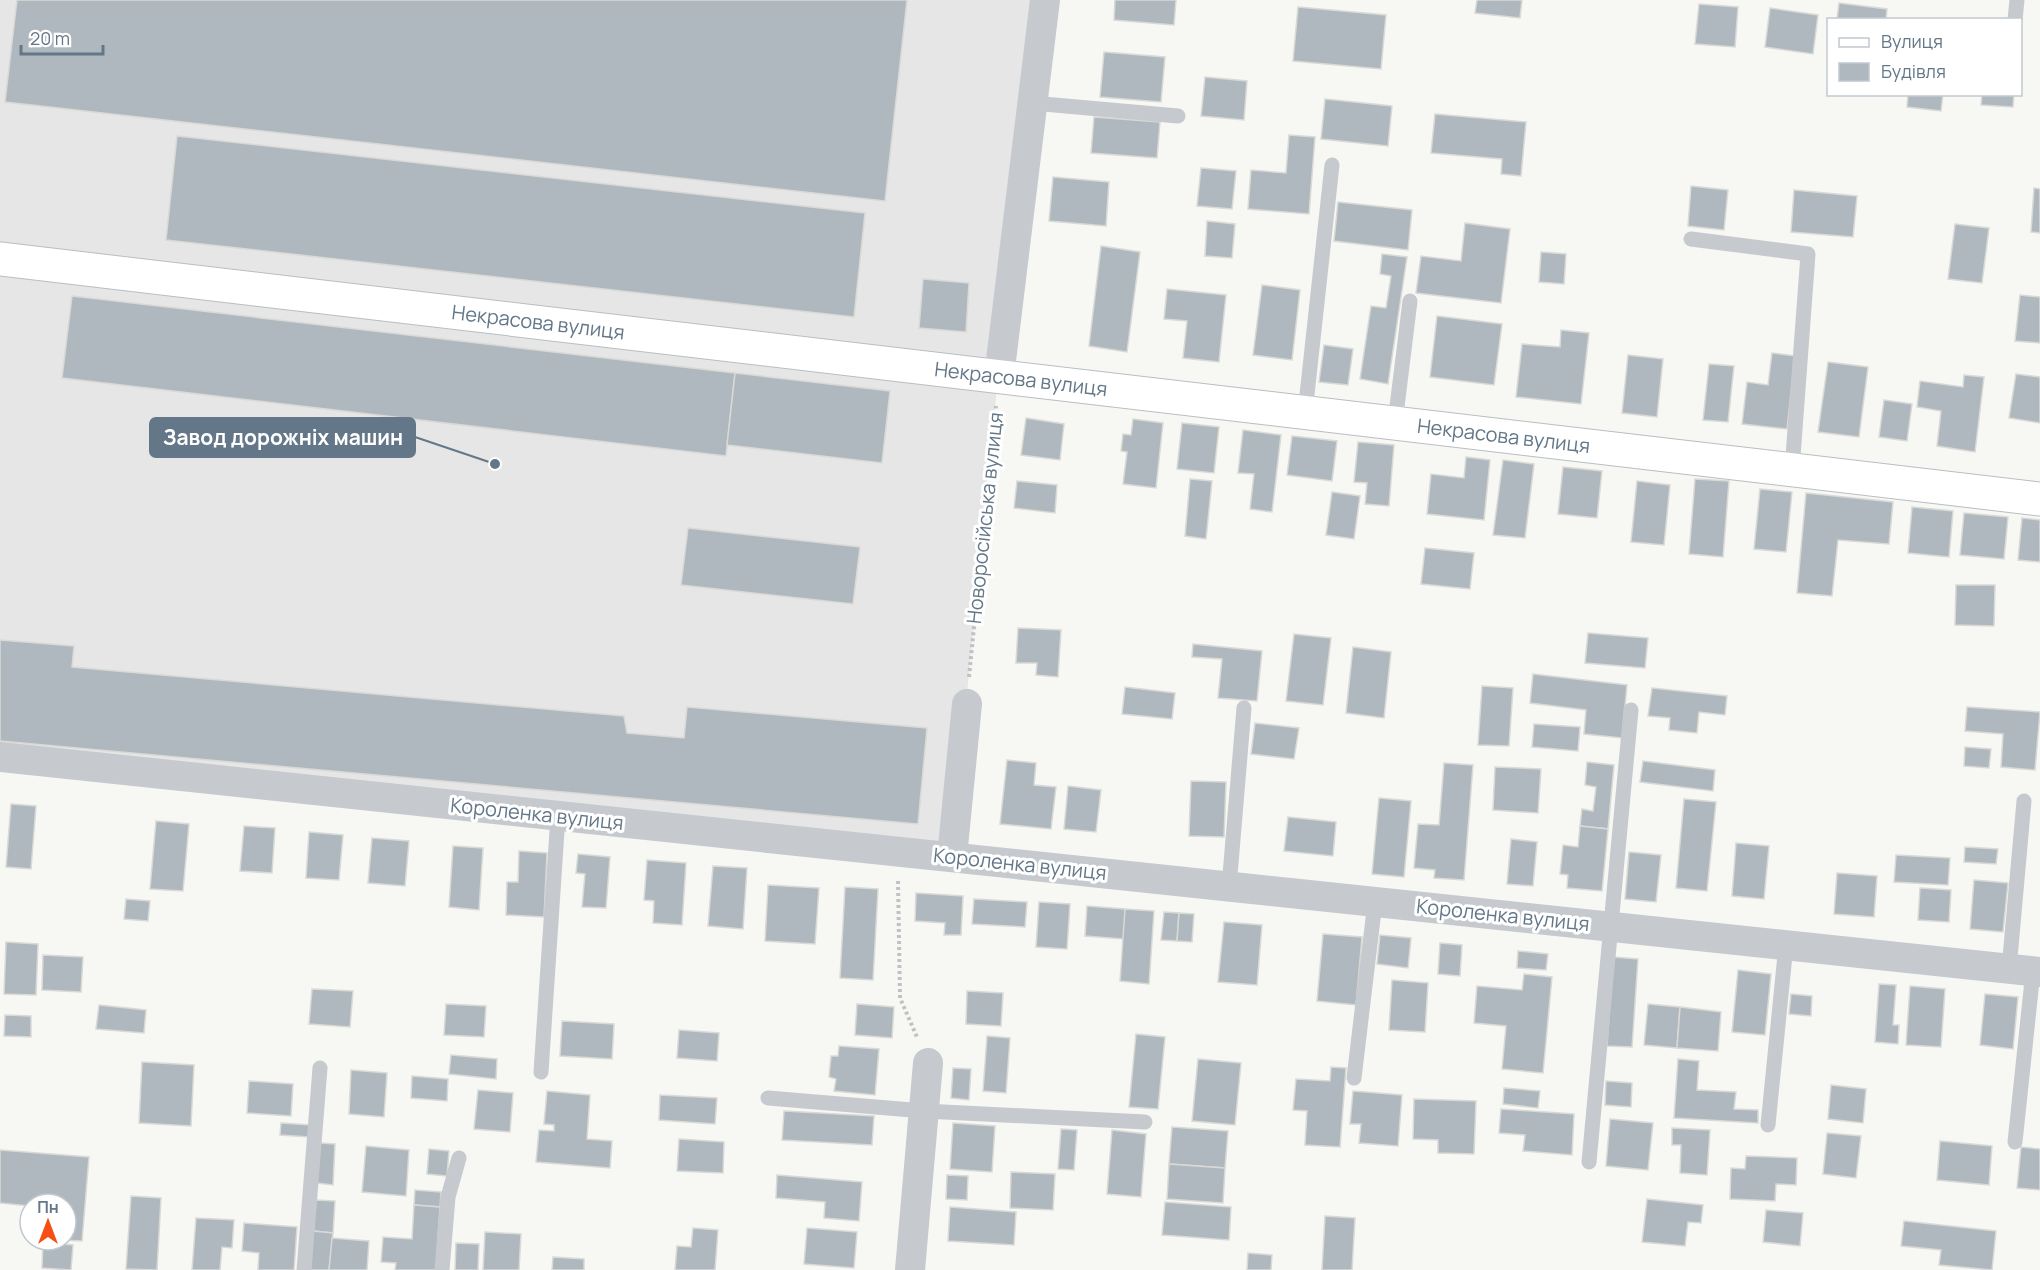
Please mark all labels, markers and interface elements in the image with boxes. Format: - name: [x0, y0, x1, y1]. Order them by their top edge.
- scale bar: [21, 18, 104, 56]
- legend: [1827, 18, 2022, 96]
- text: 20 m: [30, 26, 70, 50]
- text: Вулиця: [1881, 29, 1943, 53]
- text: Будівля: [1881, 59, 1946, 83]
- street label: Некрасова вулиця: [450, 298, 626, 345]
- street label: Некрасова вулиця: [933, 355, 1109, 402]
- street label: Новоросійська вулиця: [960, 411, 1009, 625]
- street label: Некрасова вулиця: [1416, 412, 1592, 459]
- callout: Завод дорожніх машин: [150, 418, 415, 457]
- text: Завод дорожніх машин: [163, 423, 403, 451]
- street label: Короленка вулиця: [449, 791, 625, 836]
- street label: Короленка вулиця: [932, 841, 1108, 886]
- street label: Короленка вулиця: [1415, 892, 1591, 937]
- north arrow: [18, 1192, 78, 1252]
- text: Пн: [37, 1196, 59, 1218]

